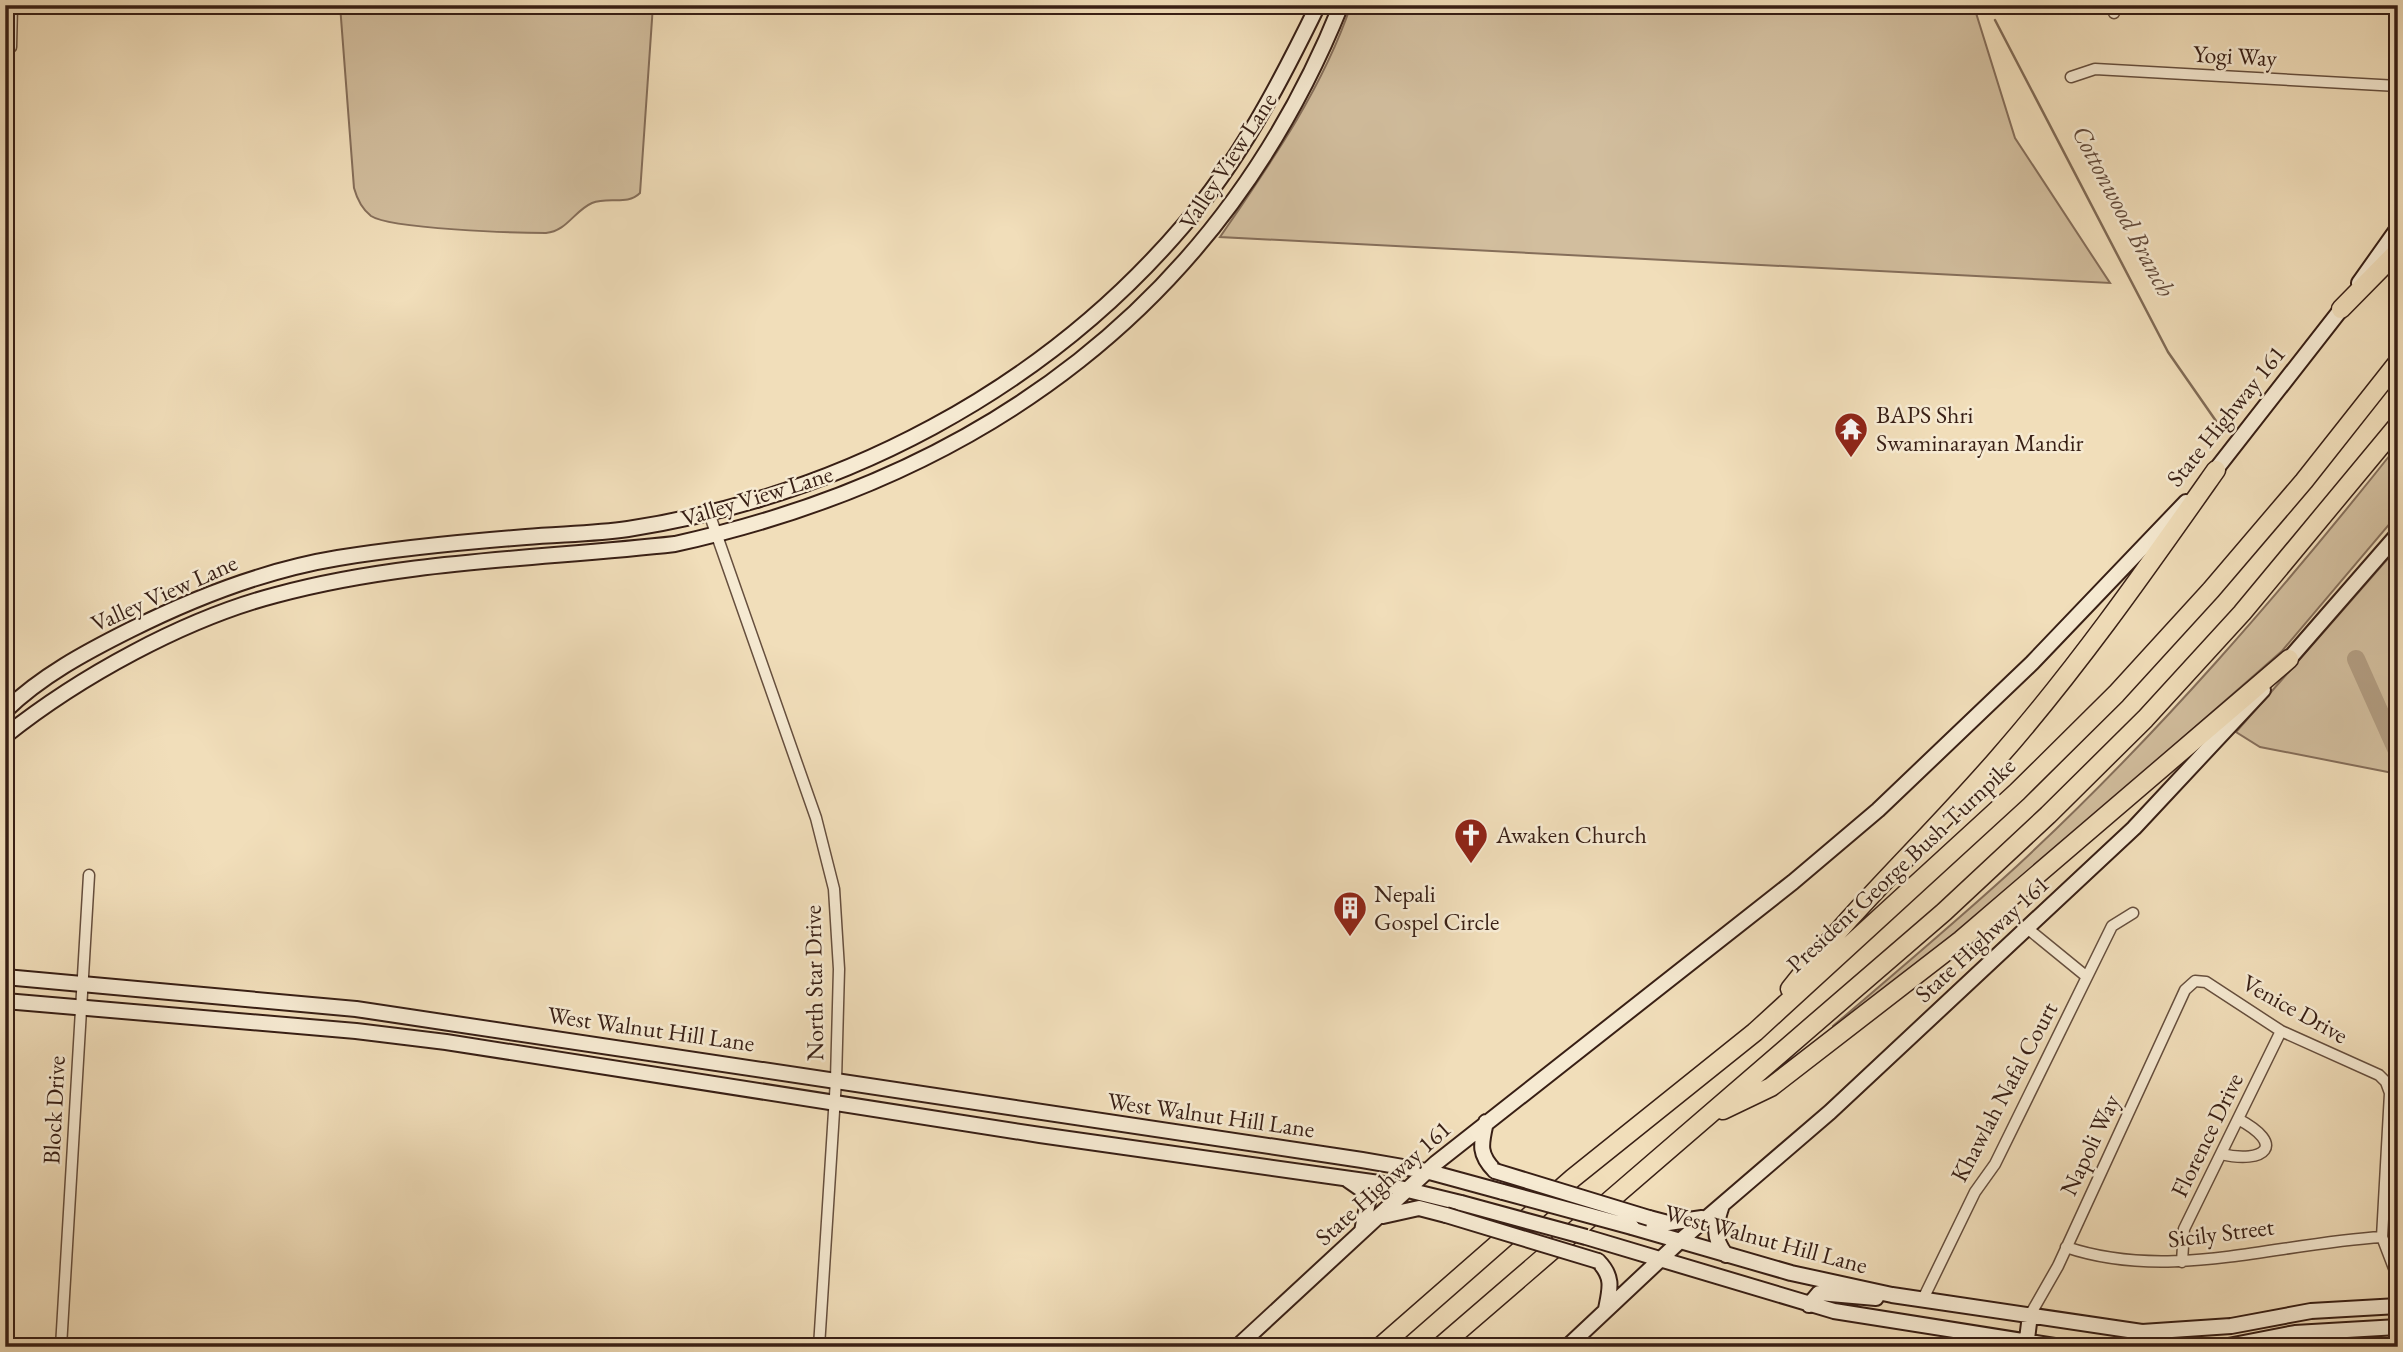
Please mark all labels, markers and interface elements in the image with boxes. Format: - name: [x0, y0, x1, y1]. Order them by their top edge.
- street label: Yogi Way: [2192, 38, 2278, 73]
- street label: Valley View Lane: [1172, 86, 1283, 235]
- water label: Cottonwood Branch: [2064, 119, 2184, 303]
- street label: State Highway 161: [2159, 339, 2292, 493]
- place label: BAPS Shri Swaminarayan Mandir: [1876, 399, 2084, 458]
- temple icon: BAPS Shri Swaminarayan Mandir: [1832, 410, 1870, 459]
- street label: Valley View Lane: [677, 458, 837, 533]
- street label: Valley View Lane: [86, 546, 242, 639]
- street label: President George Bush Turnpike: [1780, 750, 2022, 979]
- church icon: Awaken Church: [1452, 816, 1490, 865]
- place label: Awaken Church: [1495, 819, 1647, 850]
- street label: State Highway 161: [1908, 868, 2055, 1009]
- place label: Nepali Gospel Circle: [1374, 878, 1499, 937]
- building icon: Nepali Gospel Circle: [1331, 889, 1369, 938]
- street label: North Star Drive: [797, 905, 830, 1061]
- street label: Venice Drive: [2237, 967, 2354, 1050]
- street label: Khawlah Nafal Court: [1943, 996, 2064, 1187]
- street label: West Walnut Hill Lane: [545, 999, 757, 1058]
- street label: Block Drive: [35, 1055, 72, 1165]
- street label: Florence Drive: [2163, 1067, 2250, 1202]
- street label: West Walnut Hill Lane: [1105, 1085, 1317, 1144]
- street label: Napoli Way: [2053, 1089, 2127, 1200]
- street label: State Highway 161: [1308, 1113, 1457, 1252]
- street label: West Walnut Hill Lane: [1661, 1197, 1871, 1281]
- street label: Sicily Street: [2166, 1211, 2276, 1254]

